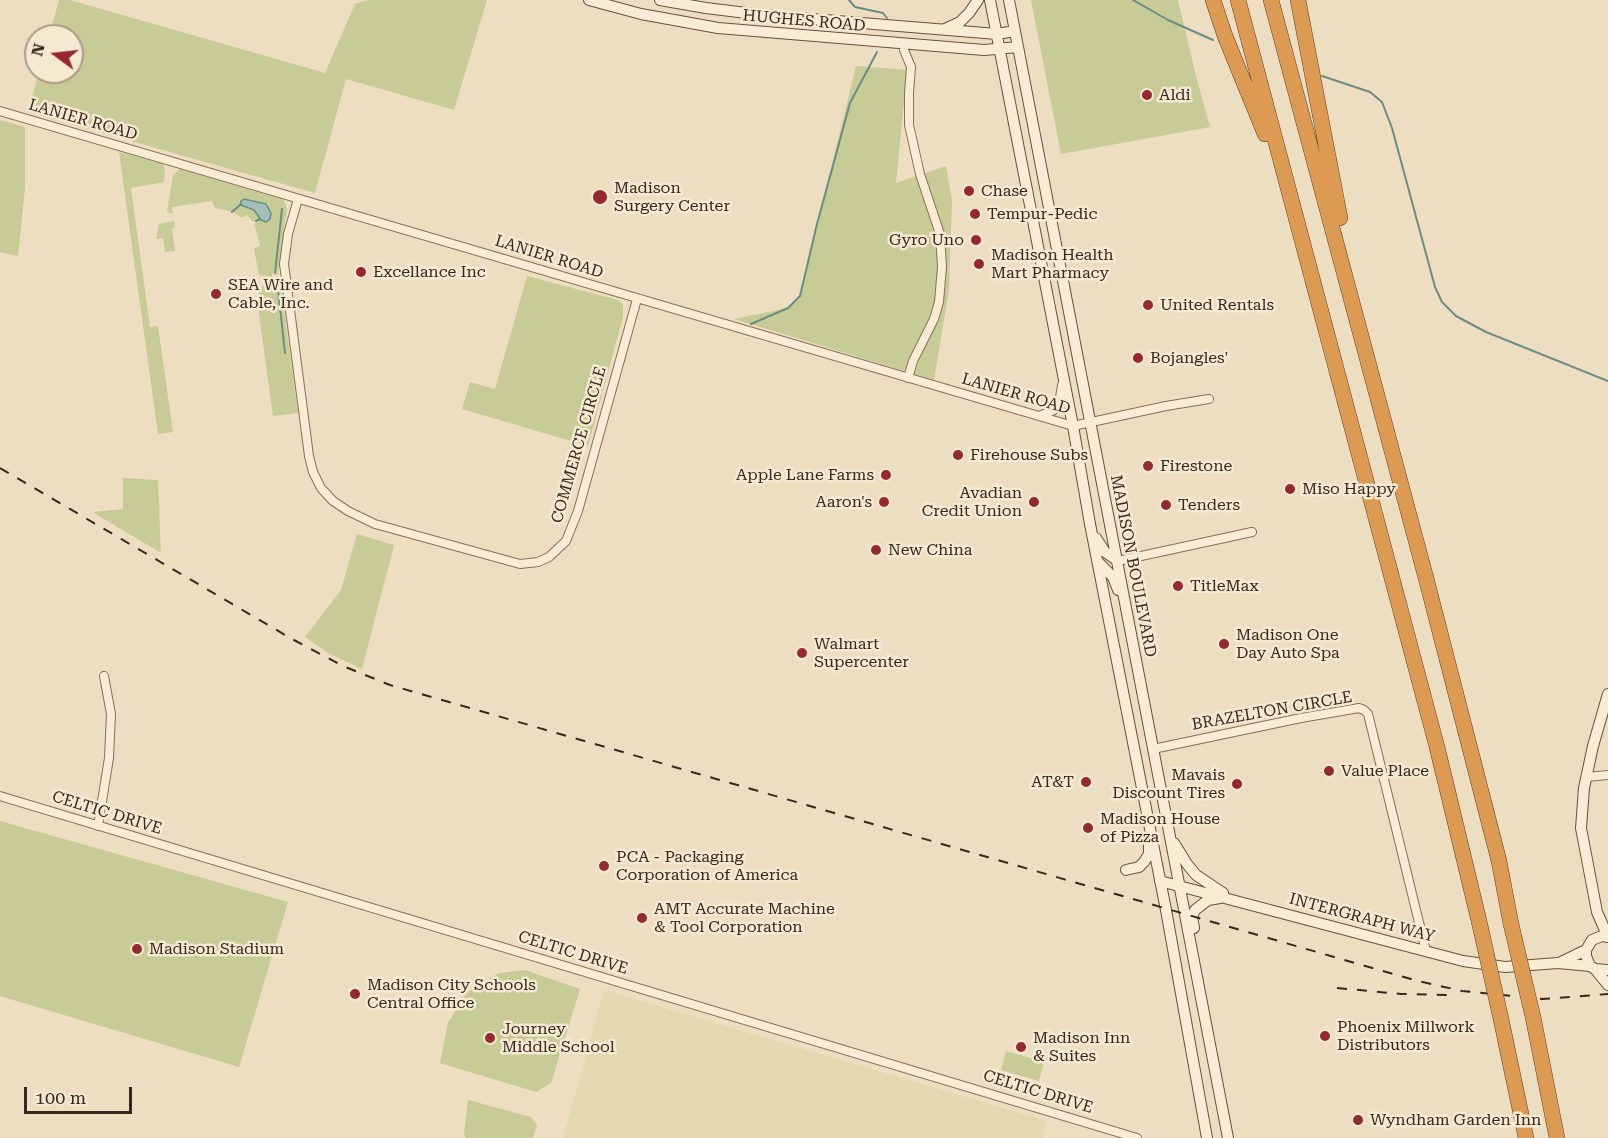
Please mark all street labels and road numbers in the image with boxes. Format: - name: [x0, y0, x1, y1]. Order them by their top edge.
- street label: HUGHES ROAD: [742, 6, 866, 36]
- street label: LANIER ROAD: [26, 95, 140, 145]
- street label: LANIER ROAD: [492, 231, 606, 283]
- street label: COMMERCE CIRCLE: [547, 365, 611, 525]
- street label: LANIER ROAD: [959, 369, 1073, 419]
- street label: MADISON BOULEVARD: [1106, 473, 1160, 659]
- street label: BRAZELTON CIRCLE: [1190, 687, 1354, 735]
- street label: CELTIC DRIVE: [50, 787, 164, 839]
- street label: INTERGRAPH WAY: [1287, 889, 1437, 947]
- street label: CELTIC DRIVE: [516, 927, 630, 979]
- street label: CELTIC DRIVE: [981, 1066, 1095, 1118]

